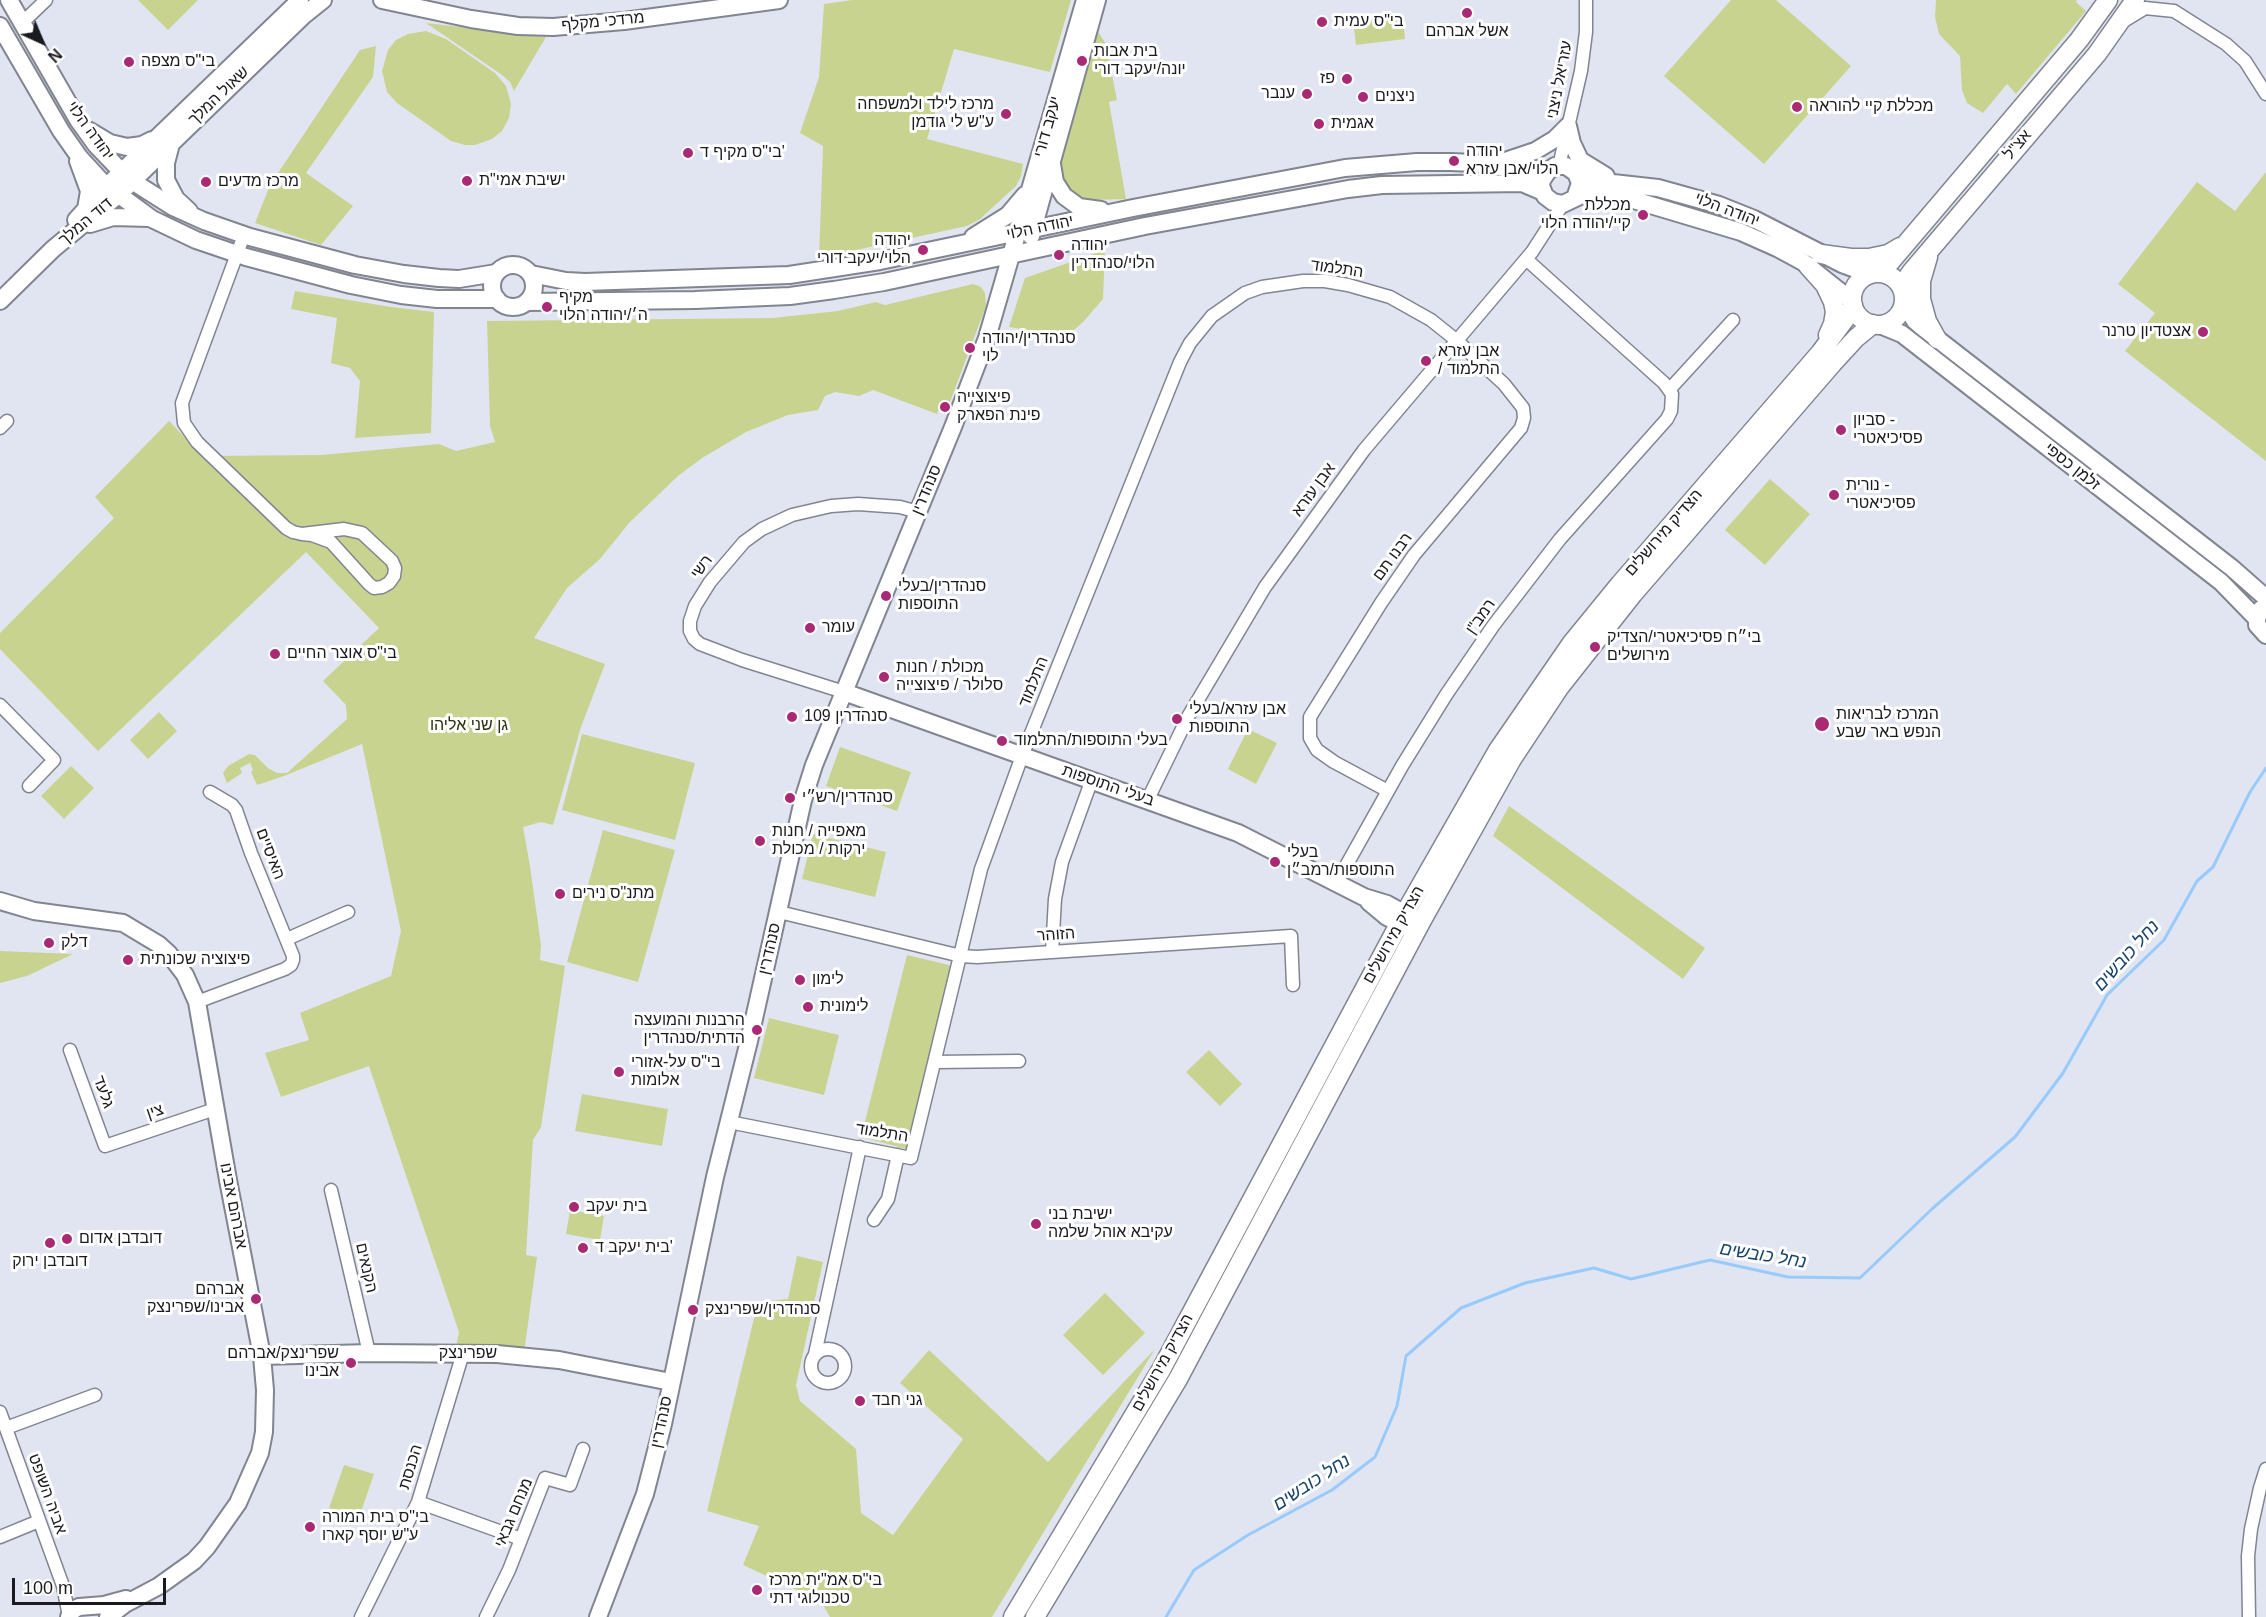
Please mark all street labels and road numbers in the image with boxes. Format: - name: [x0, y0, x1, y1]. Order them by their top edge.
- street label: מרדכי מקלף: [561, 8, 645, 36]
- street label: עזריאל ניצני: [1543, 39, 1577, 121]
- street label: שאול המלך: [185, 63, 253, 129]
- street label: יעקב דורי: [1030, 94, 1066, 160]
- street label: יהודה הלוי: [62, 98, 118, 164]
- street label: אצ"ל: [2000, 126, 2036, 164]
- street label: יהודה הלוי: [1692, 189, 1762, 231]
- street label: דוד המלך: [55, 194, 117, 250]
- street label: יהודה הלוי: [1005, 212, 1075, 244]
- street label: התלמוד: [1309, 256, 1365, 282]
- street label: זלמן כספי: [2040, 439, 2104, 495]
- street label: אבן עזרא: [1288, 460, 1340, 520]
- street label: סנהדרין: [908, 462, 946, 518]
- street label: הצדיק מירושלים: [1621, 486, 1707, 580]
- street label: רבנו תם: [1369, 529, 1417, 585]
- street label: רשי: [687, 551, 717, 583]
- street label: רמב"ן: [1462, 596, 1500, 638]
- street label: התלמוד: [1015, 654, 1053, 710]
- street label: בעלי התוספות: [1059, 761, 1157, 811]
- street label: האיסיים: [251, 826, 289, 882]
- street label: הצדיק מירושלים: [1359, 883, 1429, 987]
- street label: סנהדרין: [755, 921, 785, 977]
- street label: הזוהר: [1036, 924, 1076, 946]
- street label: גלעד: [88, 1073, 118, 1111]
- street label: צין: [144, 1100, 166, 1124]
- street label: התלמוד: [854, 1119, 910, 1147]
- street label: אברהם אבינו: [215, 1161, 251, 1251]
- street label: הקנאים: [351, 1241, 381, 1295]
- street label: הצדיק מירושלים: [1128, 1311, 1198, 1415]
- street label: שפרינצק: [439, 1344, 497, 1364]
- street label: סנהדרין: [647, 1394, 677, 1450]
- street label: הכנסת: [395, 1442, 427, 1492]
- street label: אביה השופט: [24, 1451, 70, 1537]
- street label: מנחם גבאי: [491, 1475, 537, 1551]

